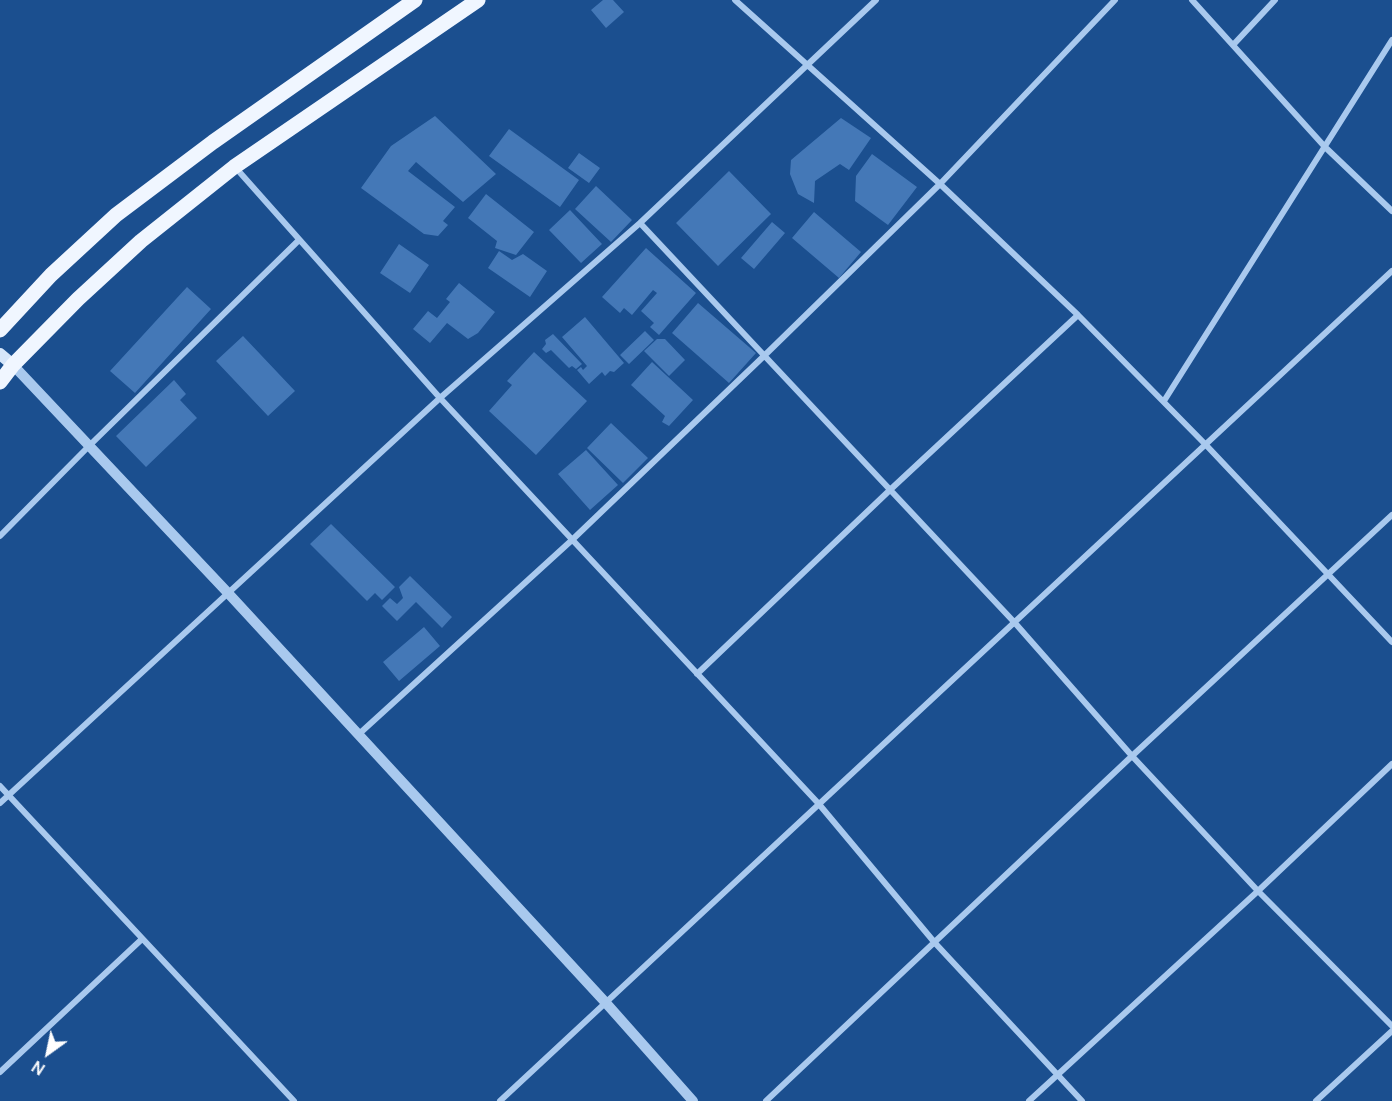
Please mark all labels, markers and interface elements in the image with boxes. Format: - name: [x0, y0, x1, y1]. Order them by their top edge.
- north arrow: [18, 1023, 78, 1083]
- text: N: [27, 1056, 49, 1080]

